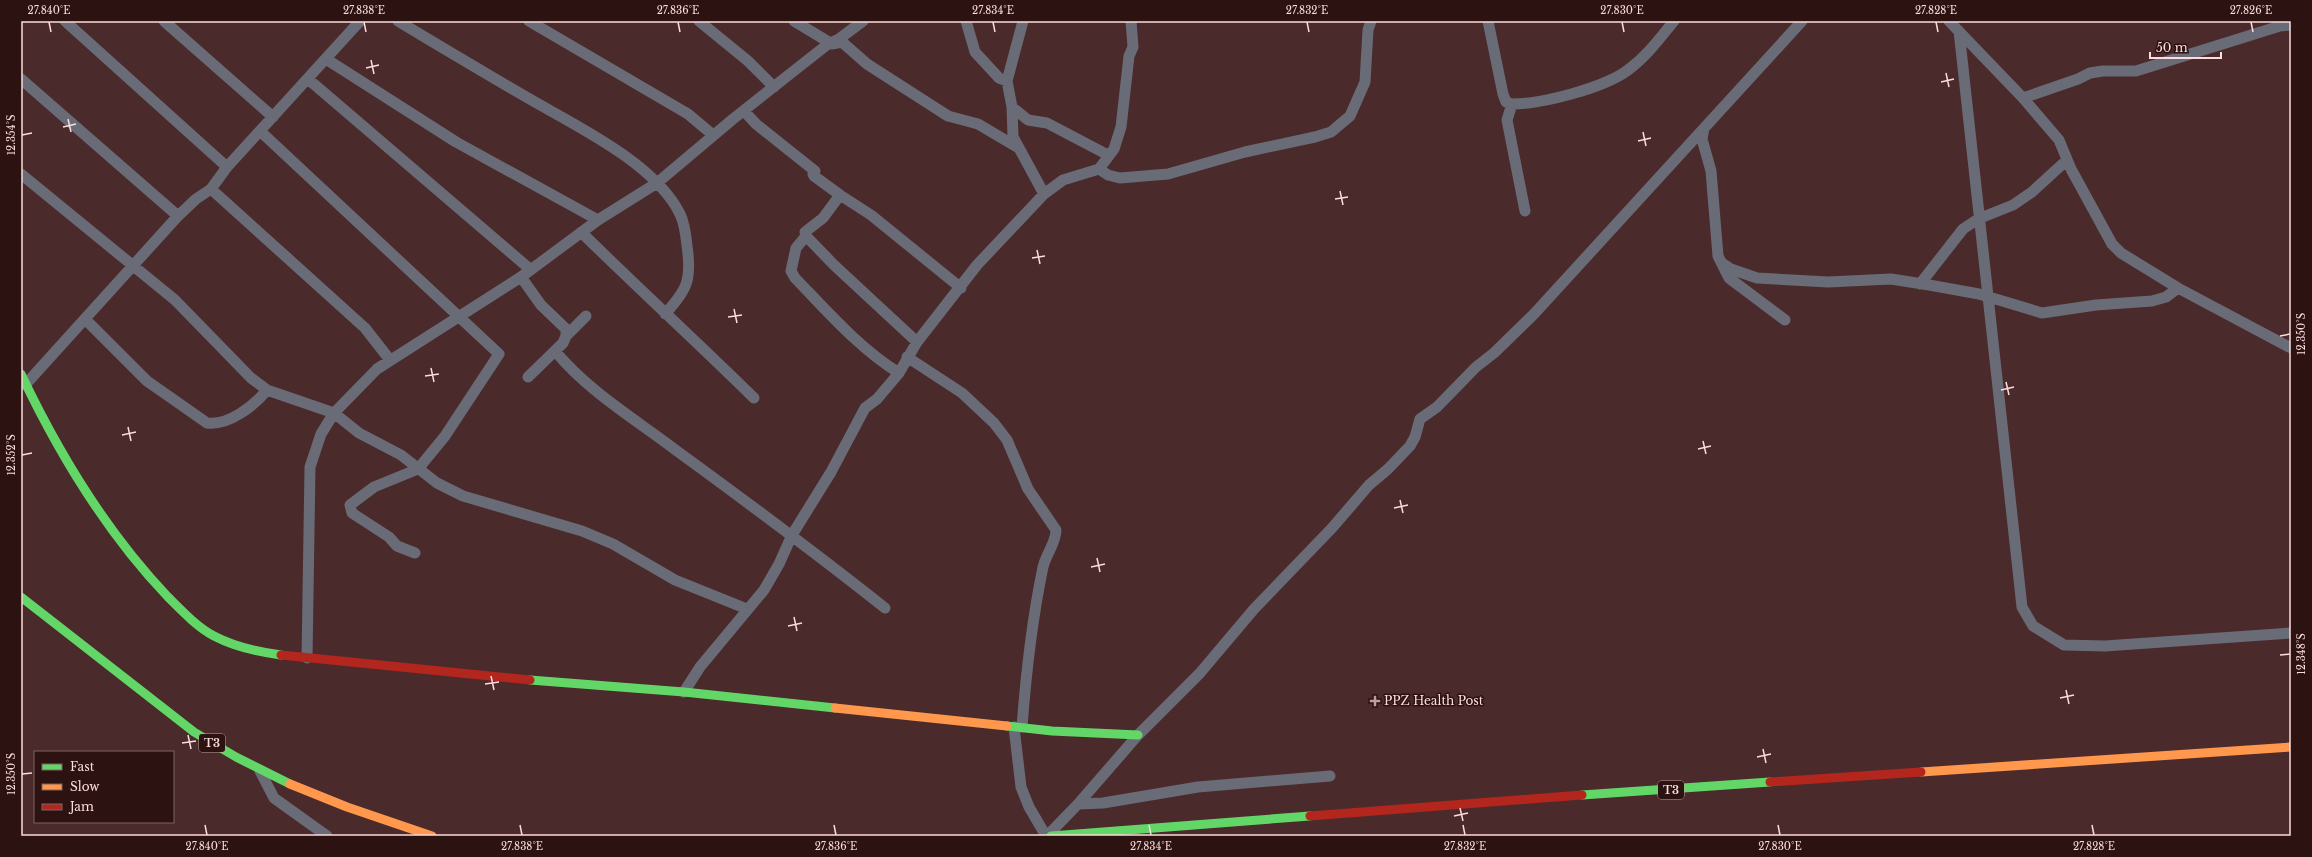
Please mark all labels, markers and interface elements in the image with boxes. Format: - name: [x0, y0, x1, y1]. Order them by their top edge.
- text: 27.840°E: [27, 4, 71, 17]
- text: 27.838°E: [343, 4, 385, 17]
- text: 27.836°E: [657, 4, 699, 17]
- text: 27.834°E: [972, 4, 1014, 17]
- text: 27.832°E: [1286, 4, 1328, 17]
- text: 27.830°E: [1600, 4, 1644, 17]
- text: 27.828°E: [1915, 4, 1957, 17]
- text: 27.826°E: [2230, 4, 2272, 17]
- scale bar: [2150, 34, 2221, 60]
- text: 50 m: [2156, 40, 2188, 55]
- text: 12.354°S: [5, 115, 18, 155]
- text: 12.350°S: [2295, 313, 2308, 355]
- text: 12.352°S: [5, 434, 18, 476]
- text: 12.348°S: [2295, 633, 2308, 675]
- place label: PPZ Health Post: [1384, 693, 1484, 708]
- marker: PPZ Health Post: [1369, 695, 1381, 707]
- road number: T3: [199, 734, 225, 752]
- legend: [34, 751, 174, 823]
- text: 12.350°S: [5, 753, 18, 795]
- text: Fast: [70, 759, 95, 774]
- text: Slow: [70, 779, 100, 794]
- road number: T3: [1658, 781, 1684, 799]
- text: Jam: [68, 799, 94, 814]
- text: 27.840°E: [185, 840, 229, 853]
- text: 27.838°E: [501, 840, 543, 853]
- text: 27.836°E: [815, 840, 857, 853]
- text: 27.834°E: [1130, 840, 1172, 853]
- text: 27.832°E: [1444, 840, 1486, 853]
- text: 27.830°E: [1758, 840, 1802, 853]
- text: 27.828°E: [2073, 840, 2115, 853]

